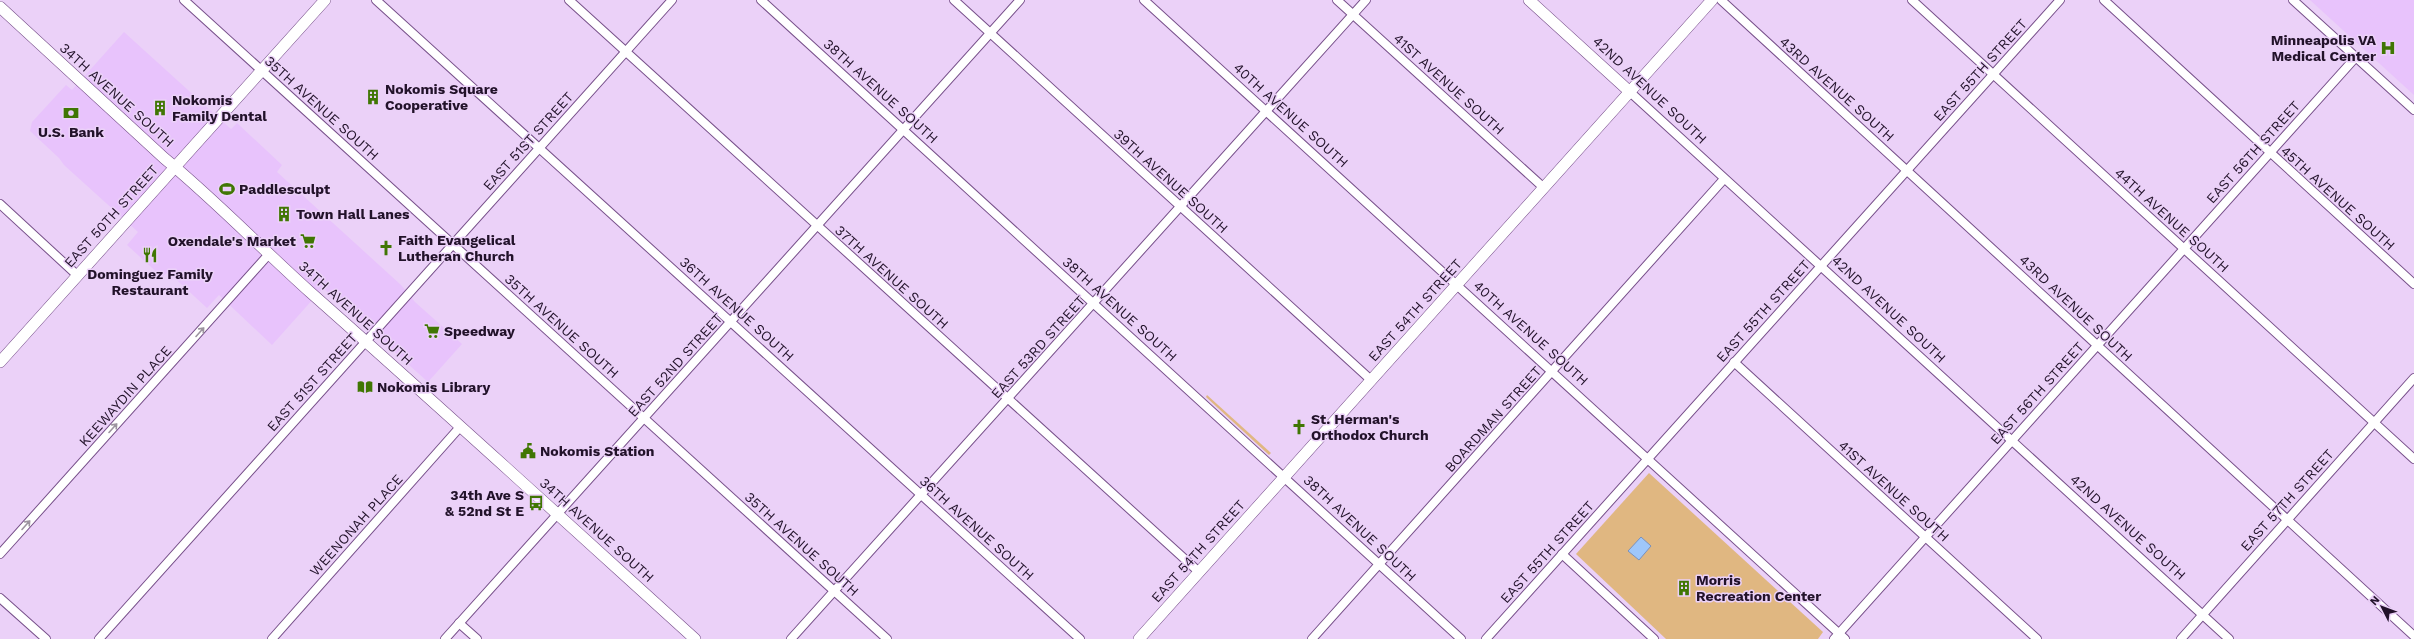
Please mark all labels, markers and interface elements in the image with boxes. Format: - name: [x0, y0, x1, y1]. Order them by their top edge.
- street label: EAST 55TH STREET: [1930, 15, 2030, 124]
- street label: 41ST AVENUE SOUTH: [1391, 30, 1507, 138]
- place label: Minneapolis VA Medical Center: [2271, 32, 2377, 64]
- street label: 42ND AVENUE SOUTH: [1590, 33, 1710, 147]
- street label: 43RD AVENUE SOUTH: [1776, 33, 1898, 145]
- street label: 38TH AVENUE SOUTH: [821, 35, 941, 147]
- hospital icon: Minneapolis VA Medical Center: [2379, 39, 2397, 57]
- street label: 34TH AVENUE SOUTH: [57, 40, 177, 150]
- street label: 35TH AVENUE SOUTH: [262, 53, 382, 163]
- street label: 40TH AVENUE SOUTH: [1230, 59, 1352, 171]
- place label: Nokomis Square Cooperative: [385, 81, 498, 113]
- building icon: Nokomis Square Cooperative: [364, 88, 382, 106]
- street label: EAST 51ST STREET: [480, 88, 577, 194]
- place label: Nokomis Family Dental: [172, 92, 267, 124]
- street label: EAST 56TH STREET: [2203, 97, 2304, 207]
- building icon: Nokomis Family Dental: [151, 99, 169, 117]
- bank icon: U.S. Bank: [62, 104, 80, 122]
- place label: U.S. Bank: [38, 124, 104, 140]
- street label: 39TH AVENUE SOUTH: [1111, 126, 1231, 236]
- street label: 45TH AVENUE SOUTH: [2278, 143, 2398, 253]
- street label: EAST 50TH STREET: [61, 161, 162, 271]
- street label: 44TH AVENUE SOUTH: [2112, 164, 2232, 276]
- sports icon: Paddlesculpt: [218, 180, 236, 198]
- place label: Paddlesculpt: [239, 181, 330, 197]
- building icon: Town Hall Lanes: [275, 205, 293, 223]
- place label: Town Hall Lanes: [296, 206, 410, 222]
- street label: 37TH AVENUE SOUTH: [832, 222, 952, 332]
- supermarket icon: Oxendale's Market: [299, 232, 317, 250]
- place label: Faith Evangelical Lutheran Church: [398, 232, 516, 264]
- place label: Oxendale's Market: [168, 233, 296, 249]
- church icon: Faith Evangelical Lutheran Church: [377, 239, 395, 257]
- restaurant icon: Dominguez Family Restaurant: [141, 246, 159, 264]
- street label: 43RD AVENUE SOUTH: [2016, 251, 2136, 365]
- street label: 42ND AVENUE SOUTH: [1829, 252, 1949, 366]
- street label: 38TH AVENUE SOUTH: [1060, 253, 1180, 365]
- street label: 36TH AVENUE SOUTH: [677, 254, 797, 364]
- street label: EAST 54TH STREET: [1365, 255, 1465, 364]
- street label: EAST 55TH STREET: [1713, 256, 1813, 365]
- street label: 34TH AVENUE SOUTH: [296, 258, 416, 368]
- place label: Dominguez Family Restaurant: [87, 266, 213, 298]
- street label: 35TH AVENUE SOUTH: [502, 271, 622, 381]
- street label: 40TH AVENUE SOUTH: [1470, 277, 1592, 389]
- street label: EAST 53RD STREET: [988, 292, 1089, 402]
- street label: EAST 52ND STREET: [624, 310, 726, 420]
- supermarket icon: Speedway: [423, 322, 441, 340]
- place label: Speedway: [444, 323, 515, 339]
- one-way arrow: [195, 327, 205, 337]
- street label: EAST 51ST STREET: [264, 329, 361, 435]
- street label: EAST 56TH STREET: [1987, 338, 2088, 448]
- street label: KEEWAYDIN PLACE: [76, 342, 174, 450]
- street label: BOARDMAN STREET: [1441, 362, 1545, 475]
- library icon: Nokomis Library: [356, 378, 374, 396]
- place label: Nokomis Library: [377, 379, 490, 395]
- place label: St. Herman's Orthodox Church: [1311, 411, 1429, 443]
- church icon: St. Herman's Orthodox Church: [1290, 418, 1308, 436]
- one-way arrow: [108, 424, 117, 434]
- street label: 41ST AVENUE SOUTH: [1836, 437, 1952, 545]
- public building icon: Nokomis Station: [519, 442, 537, 460]
- place label: Nokomis Station: [540, 443, 655, 459]
- street label: EAST 57TH STREET: [2237, 445, 2337, 554]
- street label: WEENONAH PLACE: [306, 471, 406, 579]
- street label: 42ND AVENUE SOUTH: [2067, 471, 2189, 583]
- street label: 38TH AVENUE SOUTH: [1300, 472, 1420, 584]
- street label: 36TH AVENUE SOUTH: [917, 473, 1037, 583]
- street label: 34TH AVENUE SOUTH: [537, 475, 657, 585]
- place label: 34th Ave S & 52nd St E: [445, 487, 524, 519]
- street label: 35TH AVENUE SOUTH: [742, 489, 862, 599]
- bus stop icon: 34th Ave S & 52nd St E: [527, 494, 545, 512]
- street label: EAST 54TH STREET: [1148, 496, 1248, 605]
- street label: EAST 55TH STREET: [1497, 497, 1597, 606]
- one-way arrow: [21, 520, 31, 530]
- place label: Morris Recreation Center: [1696, 572, 1821, 604]
- building icon: Morris Recreation Center: [1675, 579, 1693, 597]
- north arrow: [2362, 587, 2402, 627]
- text: N: [2367, 593, 2382, 608]

